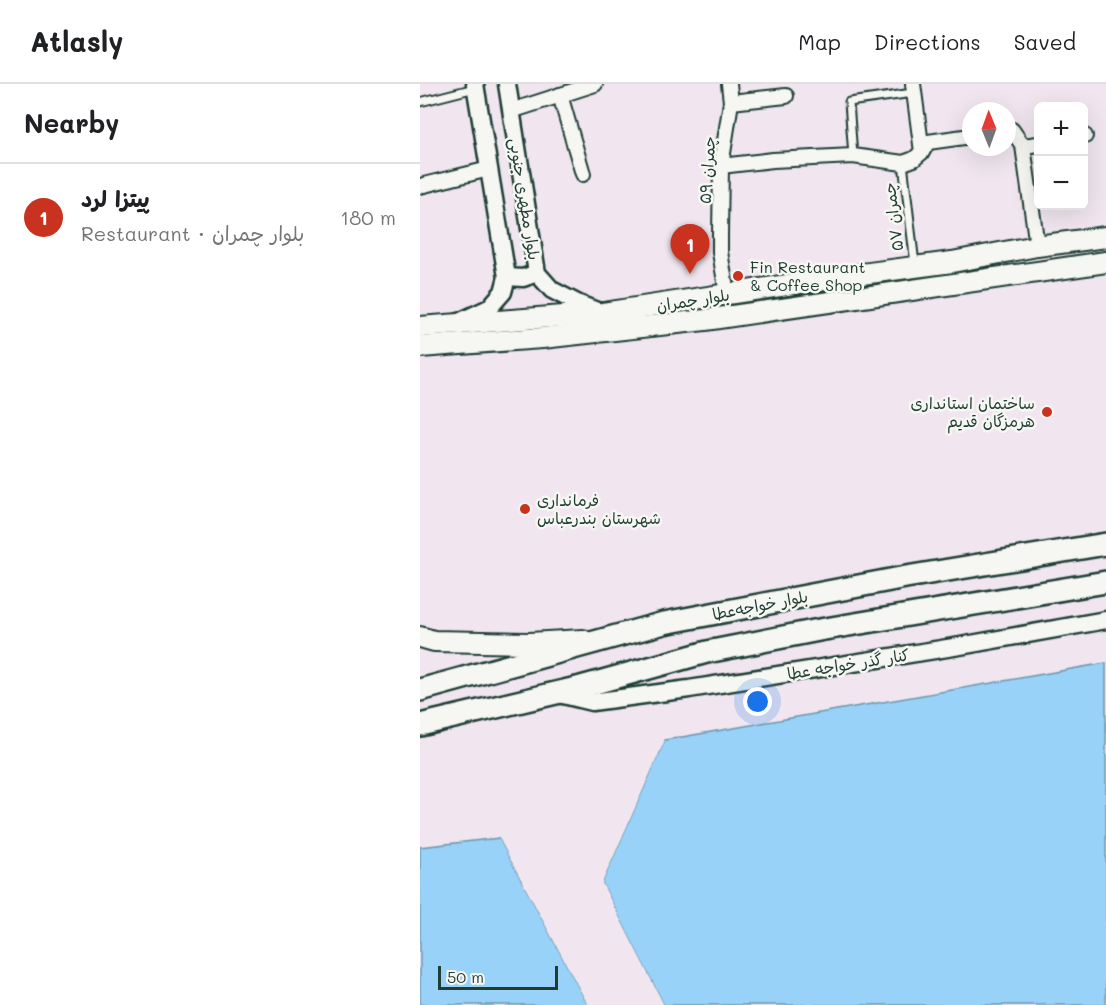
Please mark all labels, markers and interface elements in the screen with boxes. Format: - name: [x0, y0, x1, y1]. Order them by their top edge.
- text: Atlasly: [30, 23, 124, 59]
- text: Map: [798, 28, 841, 55]
- text: Directions: [874, 28, 981, 55]
- text: Saved: [1014, 28, 1076, 55]
- north arrow: [962, 102, 1016, 156]
- map controls: [1034, 102, 1088, 210]
- button: +: [1034, 102, 1088, 156]
- text: Nearby: [24, 106, 119, 140]
- street label: چمران ۵۹: [694, 135, 720, 205]
- street label: بلوار مطهری جنوبی: [504, 136, 546, 262]
- button: −: [1034, 156, 1088, 210]
- street label: چمران ۵۷: [878, 181, 908, 253]
- text: پیتزا لرد: [81, 184, 150, 213]
- text: 1: [39, 204, 48, 230]
- text: 180 m: [340, 204, 396, 230]
- text: Restaurant · بلوار چمران: [81, 220, 304, 246]
- pin: 1: [670, 224, 710, 274]
- place label: Fin Restaurant & Coffee Shop: [750, 256, 865, 295]
- marker: Fin Restaurant & Coffee Shop: [731, 269, 745, 283]
- street label: بلوار چمران: [655, 283, 731, 317]
- place label: ساختمان استانداری هرمزگان قدیم: [911, 392, 1035, 434]
- marker: ساختمان استانداری هرمزگان قدیم: [1040, 405, 1054, 419]
- place label: فرمانداری شهرستان بندرعباس: [537, 489, 661, 528]
- marker: فرمانداری شهرستان بندرعباس: [518, 502, 532, 516]
- street label: بلوار خواجه‌عطا: [710, 585, 810, 625]
- street label: کنار گذر خواجه عطا: [785, 643, 911, 685]
- your location: [743, 687, 772, 716]
- scale bar: [438, 963, 558, 990]
- text: 50 m: [447, 966, 484, 987]

